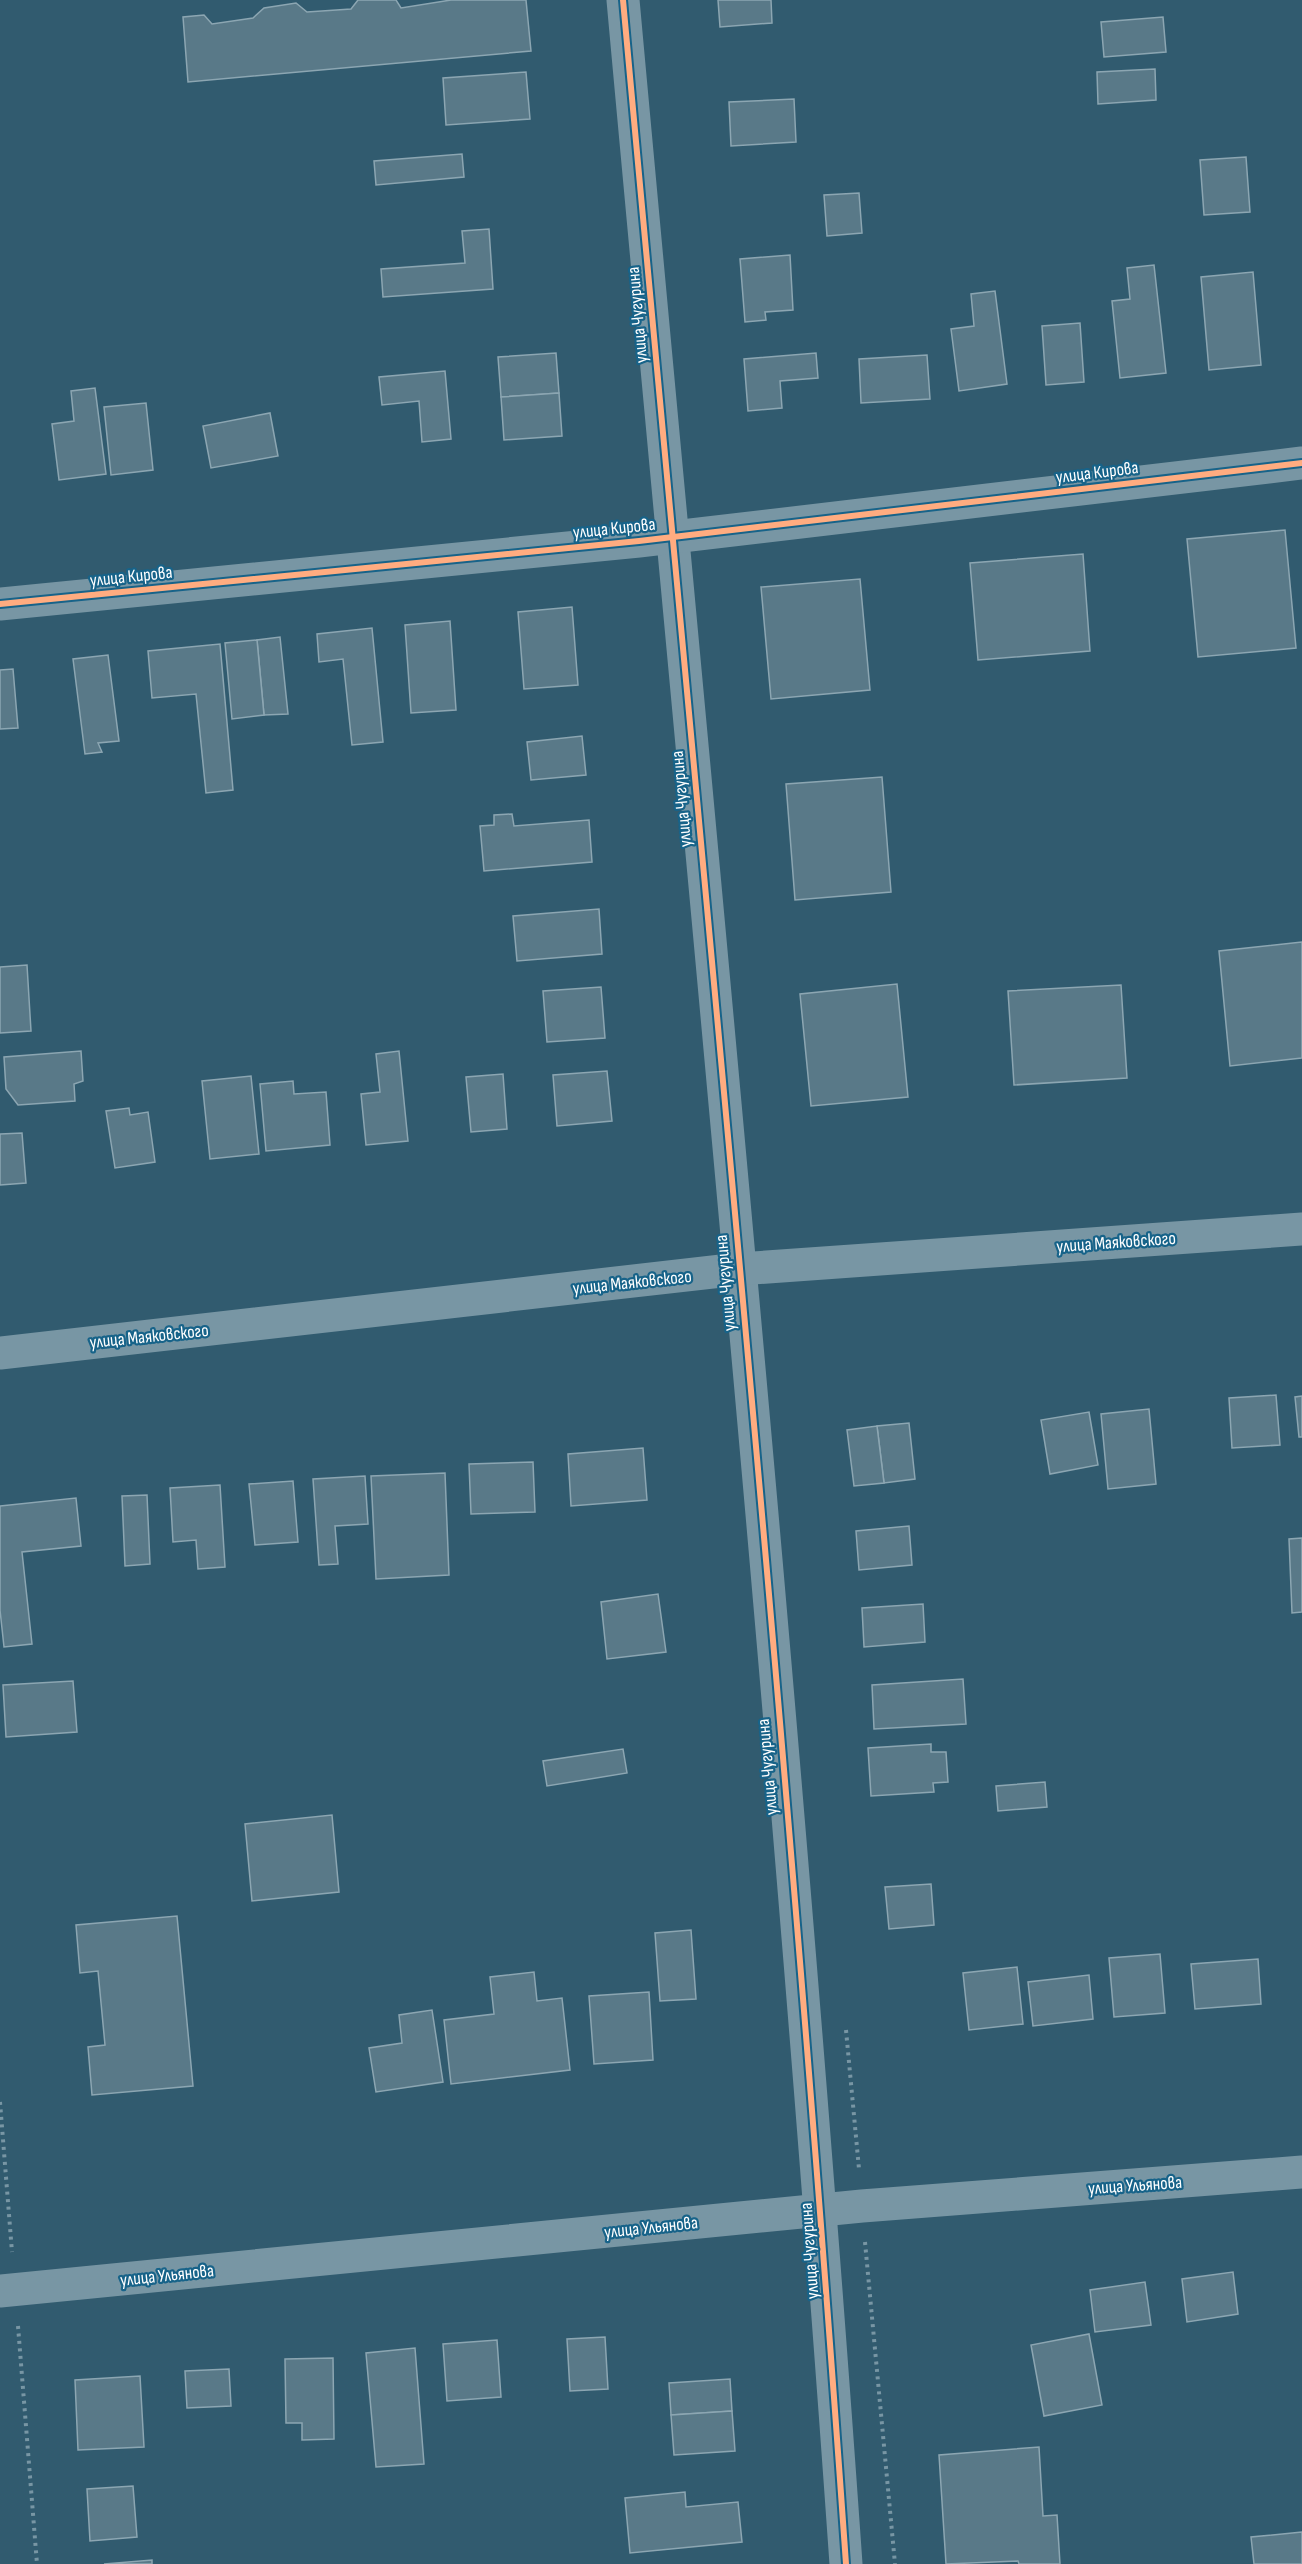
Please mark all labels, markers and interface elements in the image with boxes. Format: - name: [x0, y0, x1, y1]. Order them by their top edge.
- street label: улица Чугурина: [623, 266, 652, 364]
- street label: улица Кирова: [1055, 457, 1140, 488]
- street label: улица Кирова: [572, 514, 656, 543]
- street label: улица Кирова: [89, 562, 173, 591]
- street label: улица Чугурина: [667, 750, 696, 848]
- street label: улица Маяковского: [1056, 1228, 1176, 1257]
- street label: улица Чугурина: [711, 1234, 740, 1332]
- street label: улица Маяковского: [571, 1266, 693, 1299]
- street label: улица Маяковского: [88, 1320, 210, 1353]
- street label: улица Чугурина: [753, 1718, 782, 1816]
- street label: улица Ульянова: [1087, 2172, 1183, 2199]
- street label: улица Чугурина: [796, 2202, 823, 2300]
- street label: улица Ульянова: [603, 2212, 699, 2243]
- street label: улица Ульянова: [119, 2260, 215, 2291]

